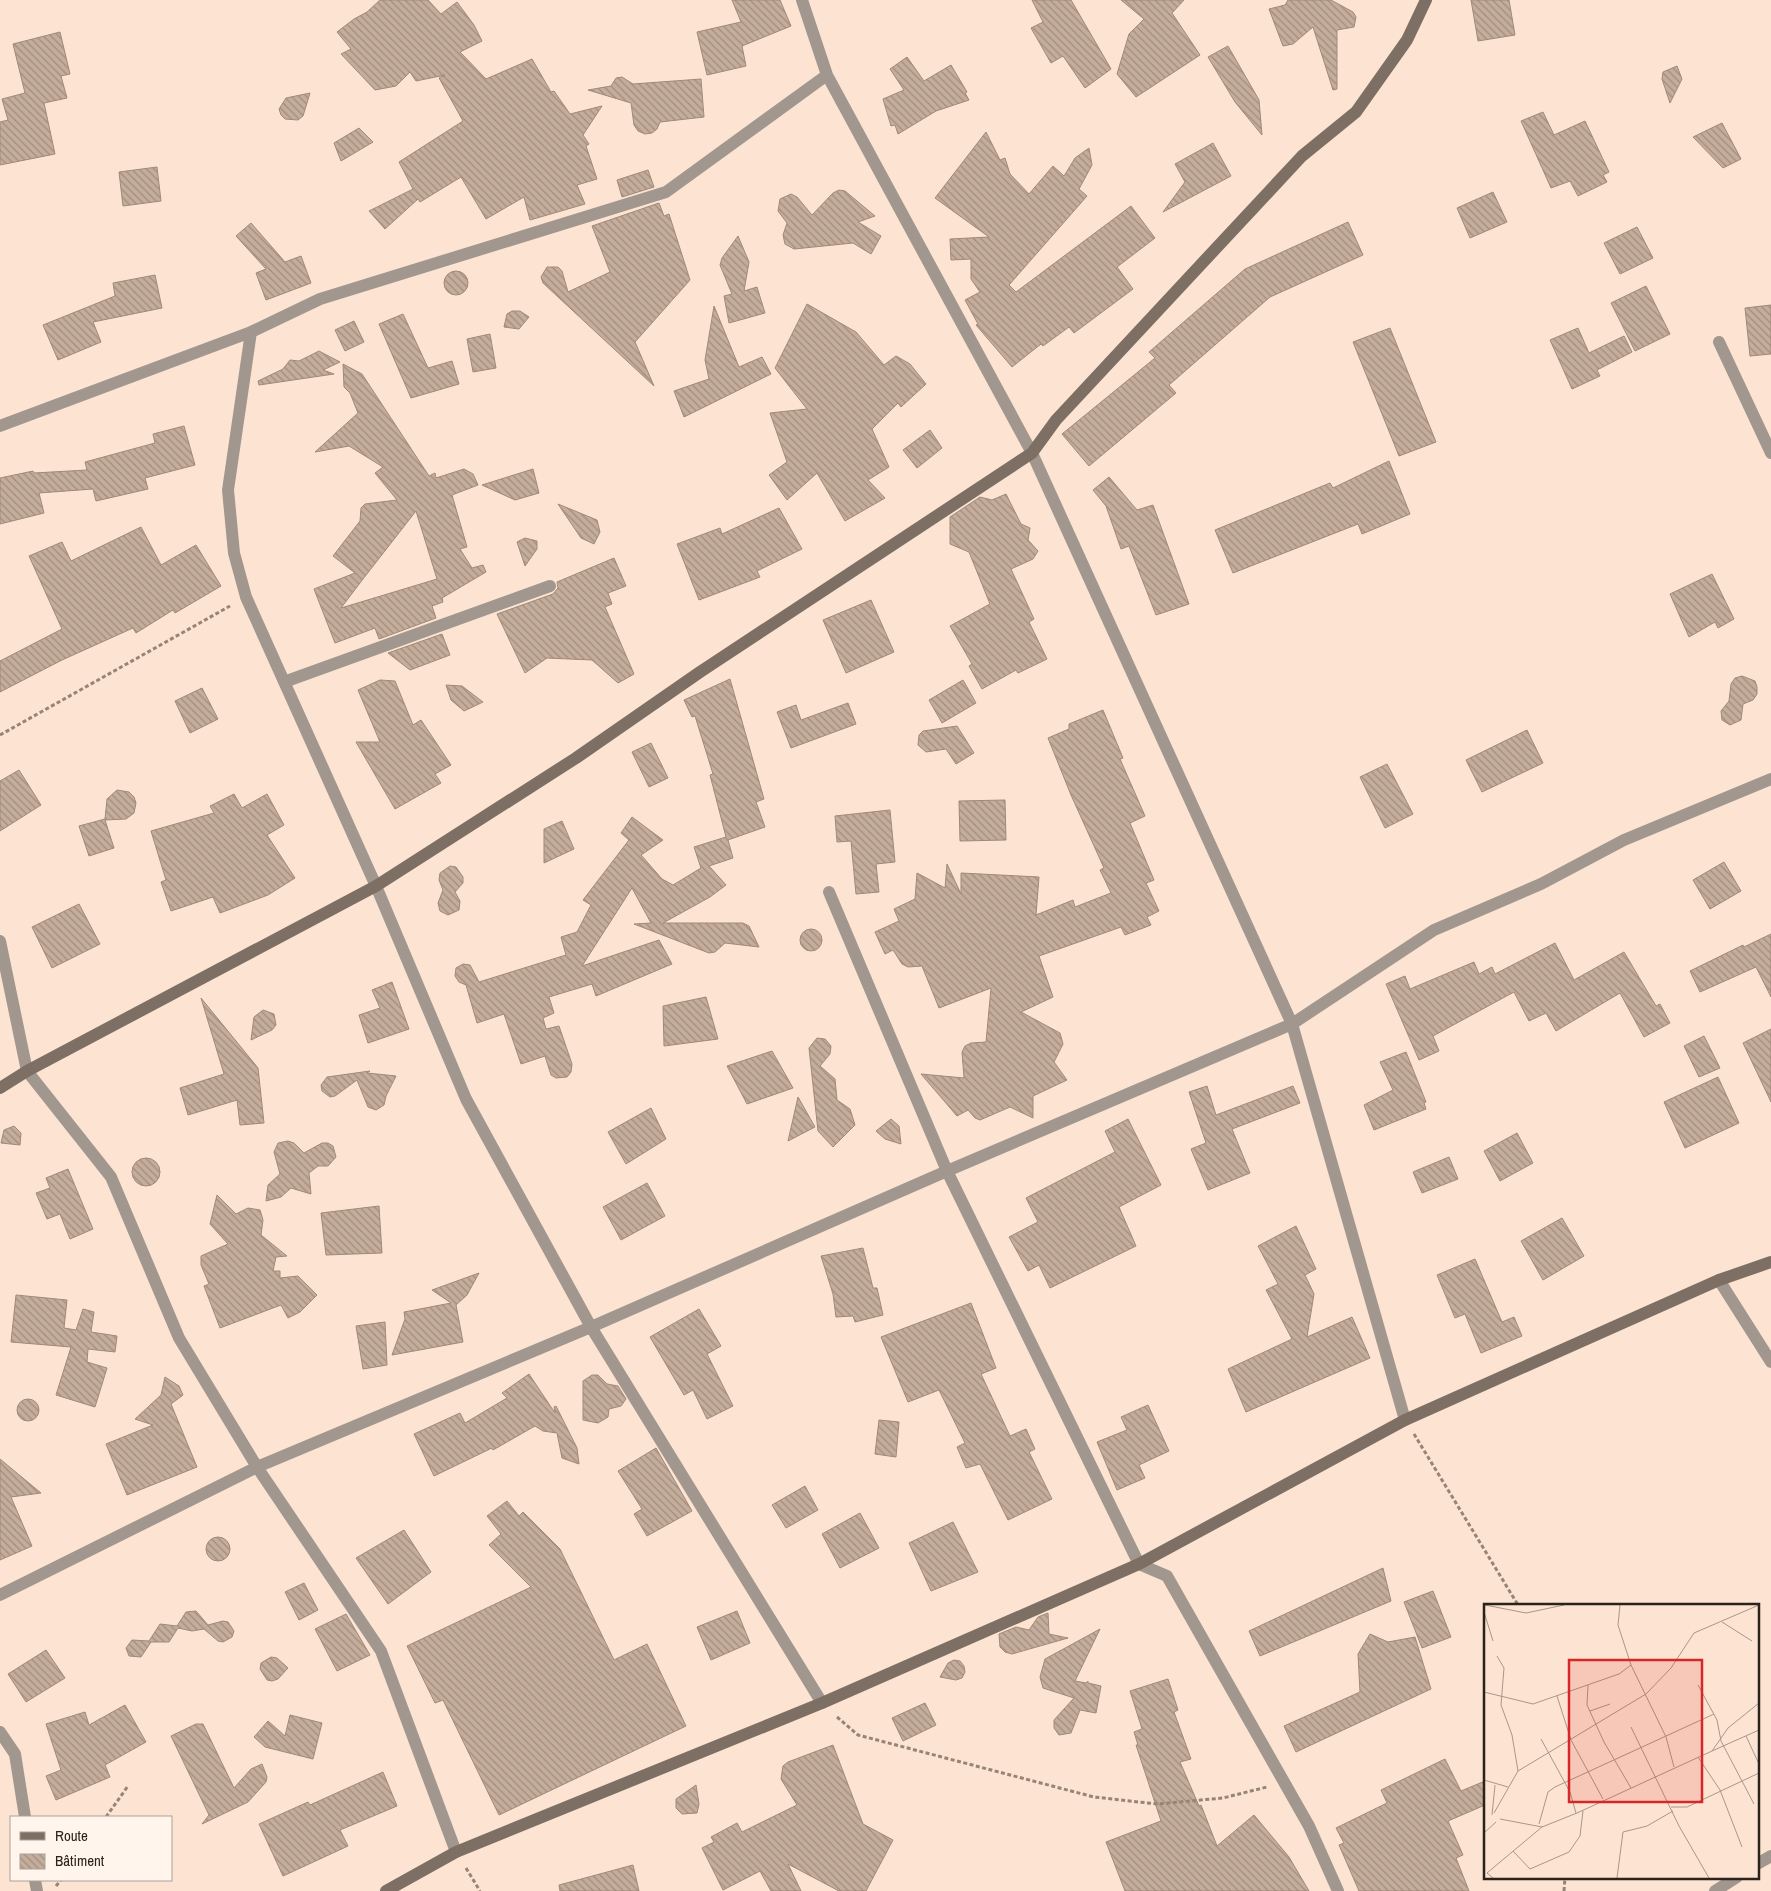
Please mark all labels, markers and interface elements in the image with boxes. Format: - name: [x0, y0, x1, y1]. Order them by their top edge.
- inset map: [1484, 1604, 1758, 1878]
- legend: [10, 1816, 172, 1881]
- text: Route: [55, 1825, 88, 1846]
- text: Bâtiment: [55, 1850, 105, 1871]

